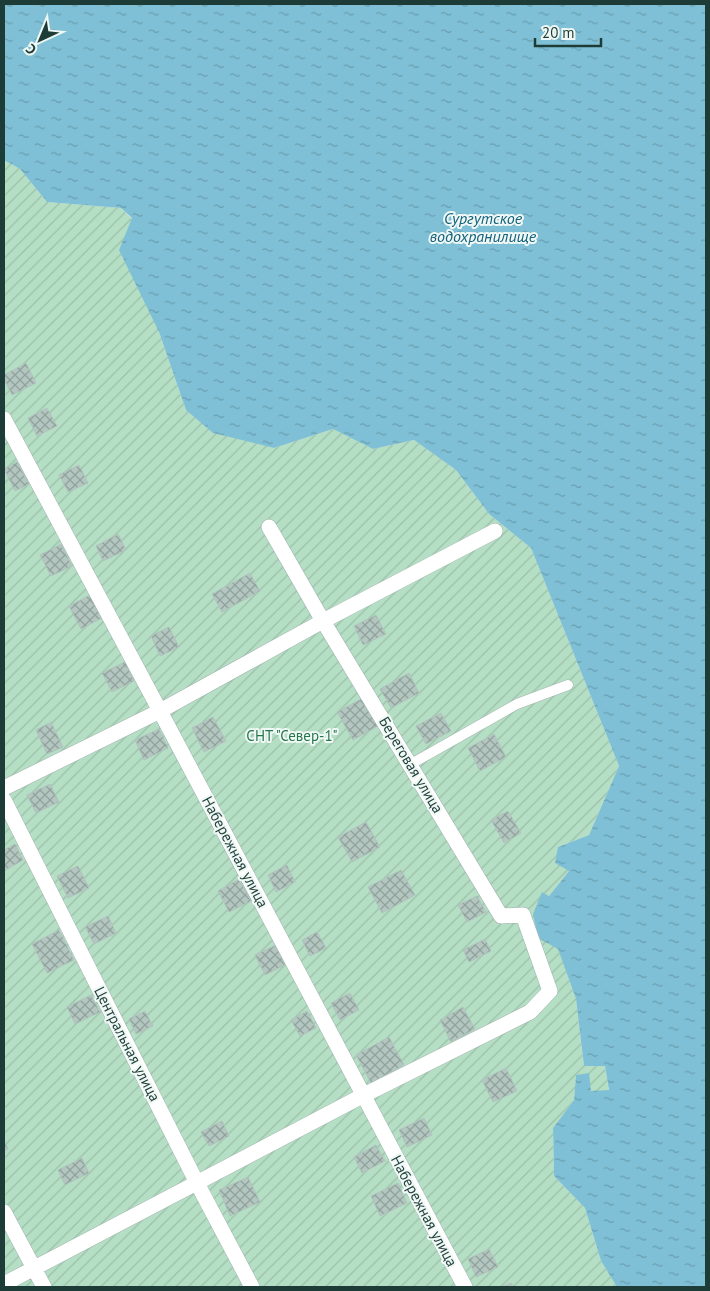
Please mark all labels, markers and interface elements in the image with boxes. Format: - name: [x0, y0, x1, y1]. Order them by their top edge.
- north arrow: [15, 15, 65, 65]
- scale bar: [535, 15, 601, 47]
- text: 20 m: [542, 23, 575, 42]
- text: С: [22, 40, 40, 59]
- water label: Сургутское водохранилище: [430, 208, 537, 246]
- street label: Береговая улица: [375, 713, 448, 816]
- park label: СНТ "Север-1": [246, 726, 338, 745]
- street label: Набережная улица: [198, 793, 273, 911]
- street label: Центральная улица: [90, 983, 165, 1104]
- street label: Набережная улица: [387, 1152, 462, 1270]

